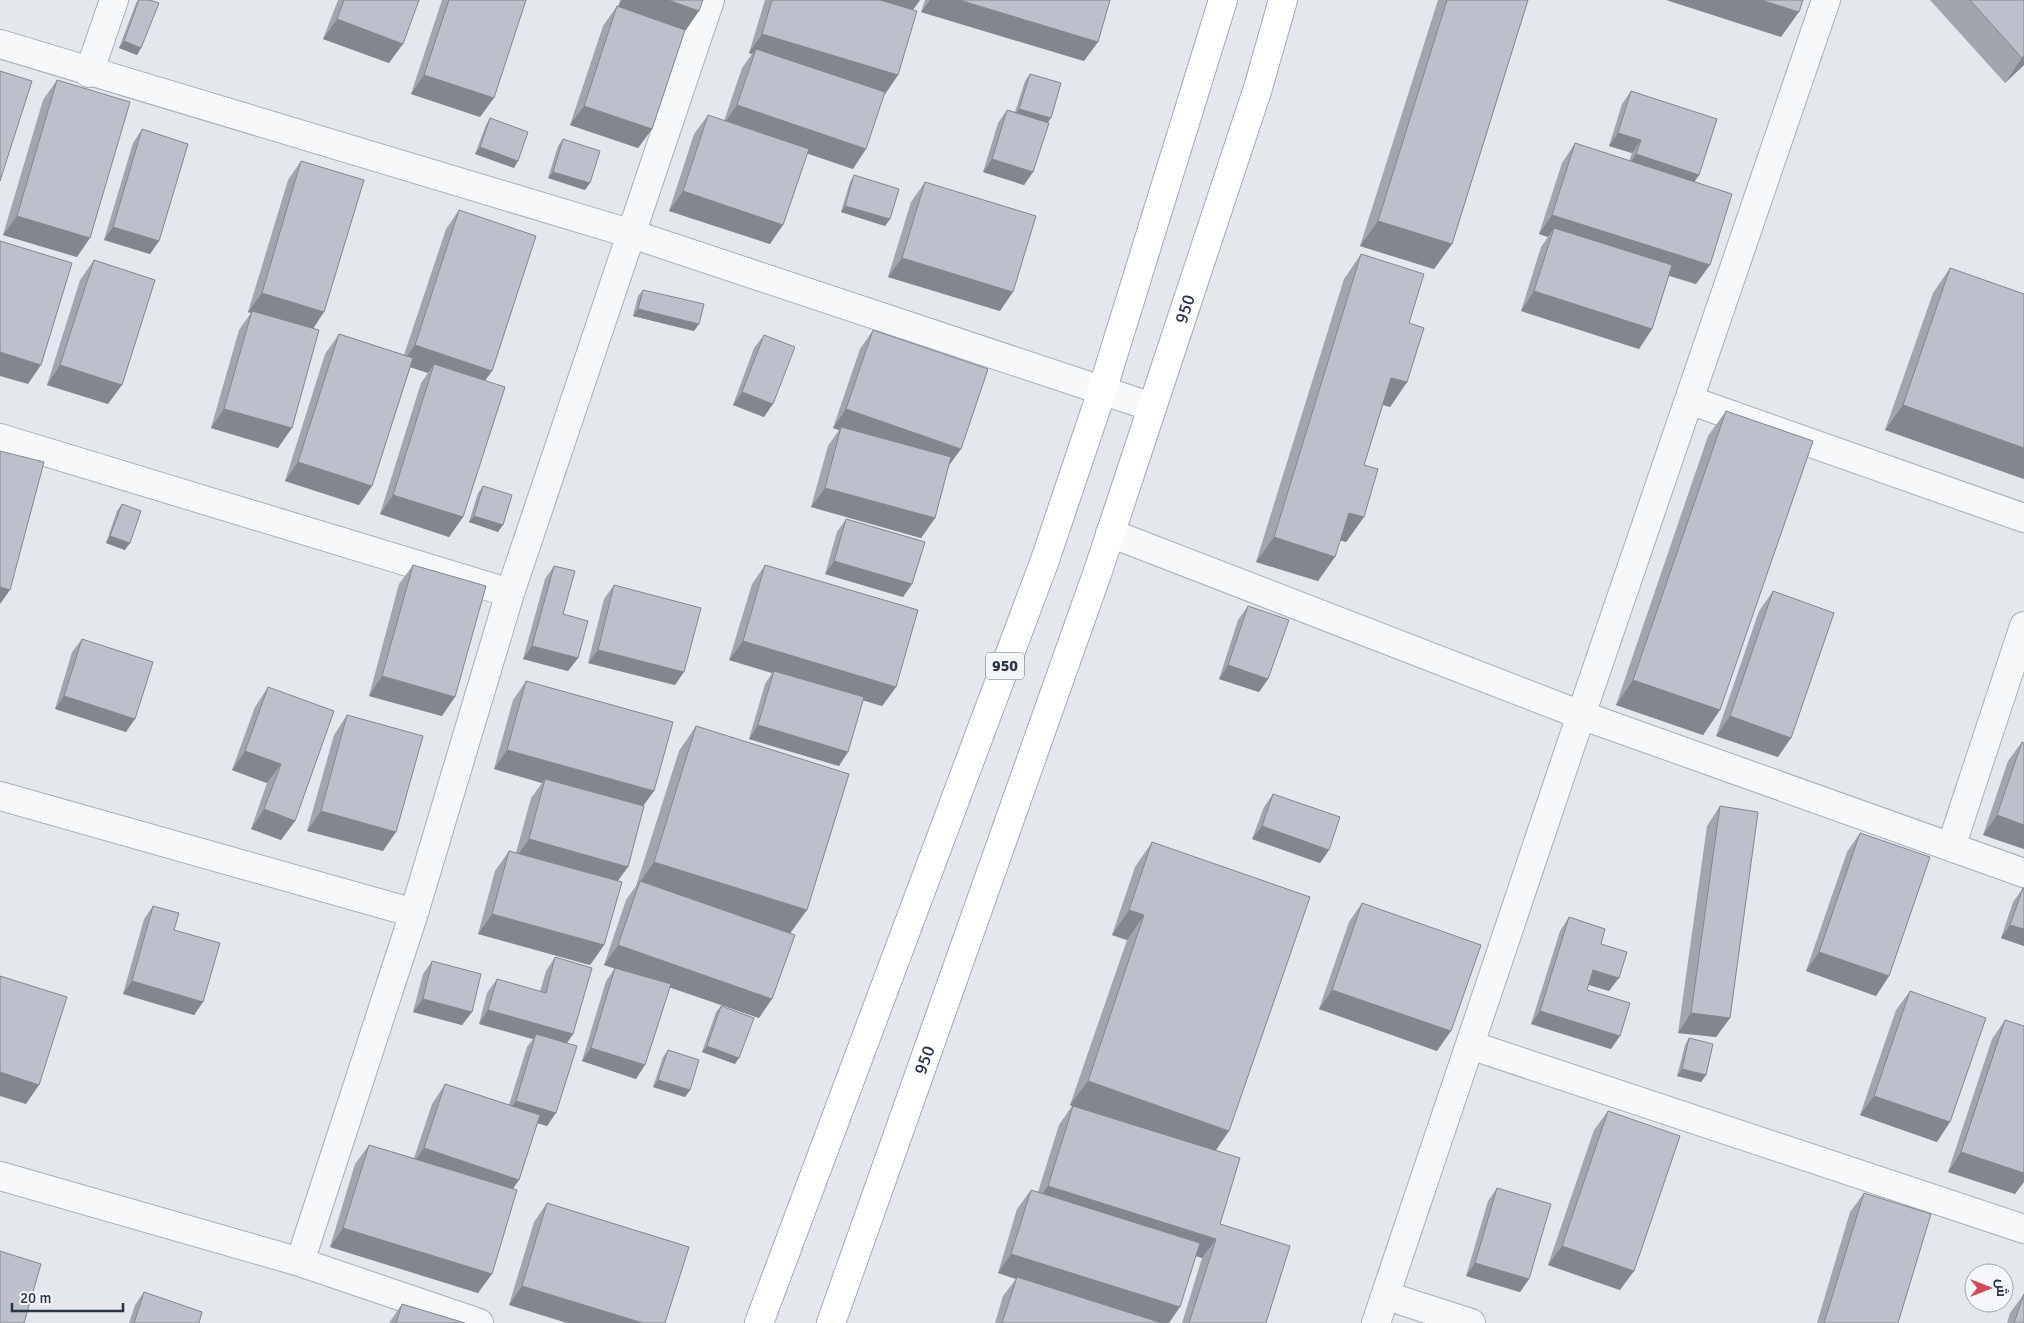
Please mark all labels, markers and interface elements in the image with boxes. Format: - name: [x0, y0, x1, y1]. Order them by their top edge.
- street label: 950: [1170, 292, 1200, 326]
- road number: 950: [986, 652, 1024, 679]
- street label: 950: [909, 1043, 940, 1078]
- north arrow: [1964, 1263, 2014, 1313]
- text: ش: [1993, 1279, 2010, 1297]
- scale bar: [12, 1280, 124, 1312]
- text: 20 m: [20, 1289, 51, 1307]

